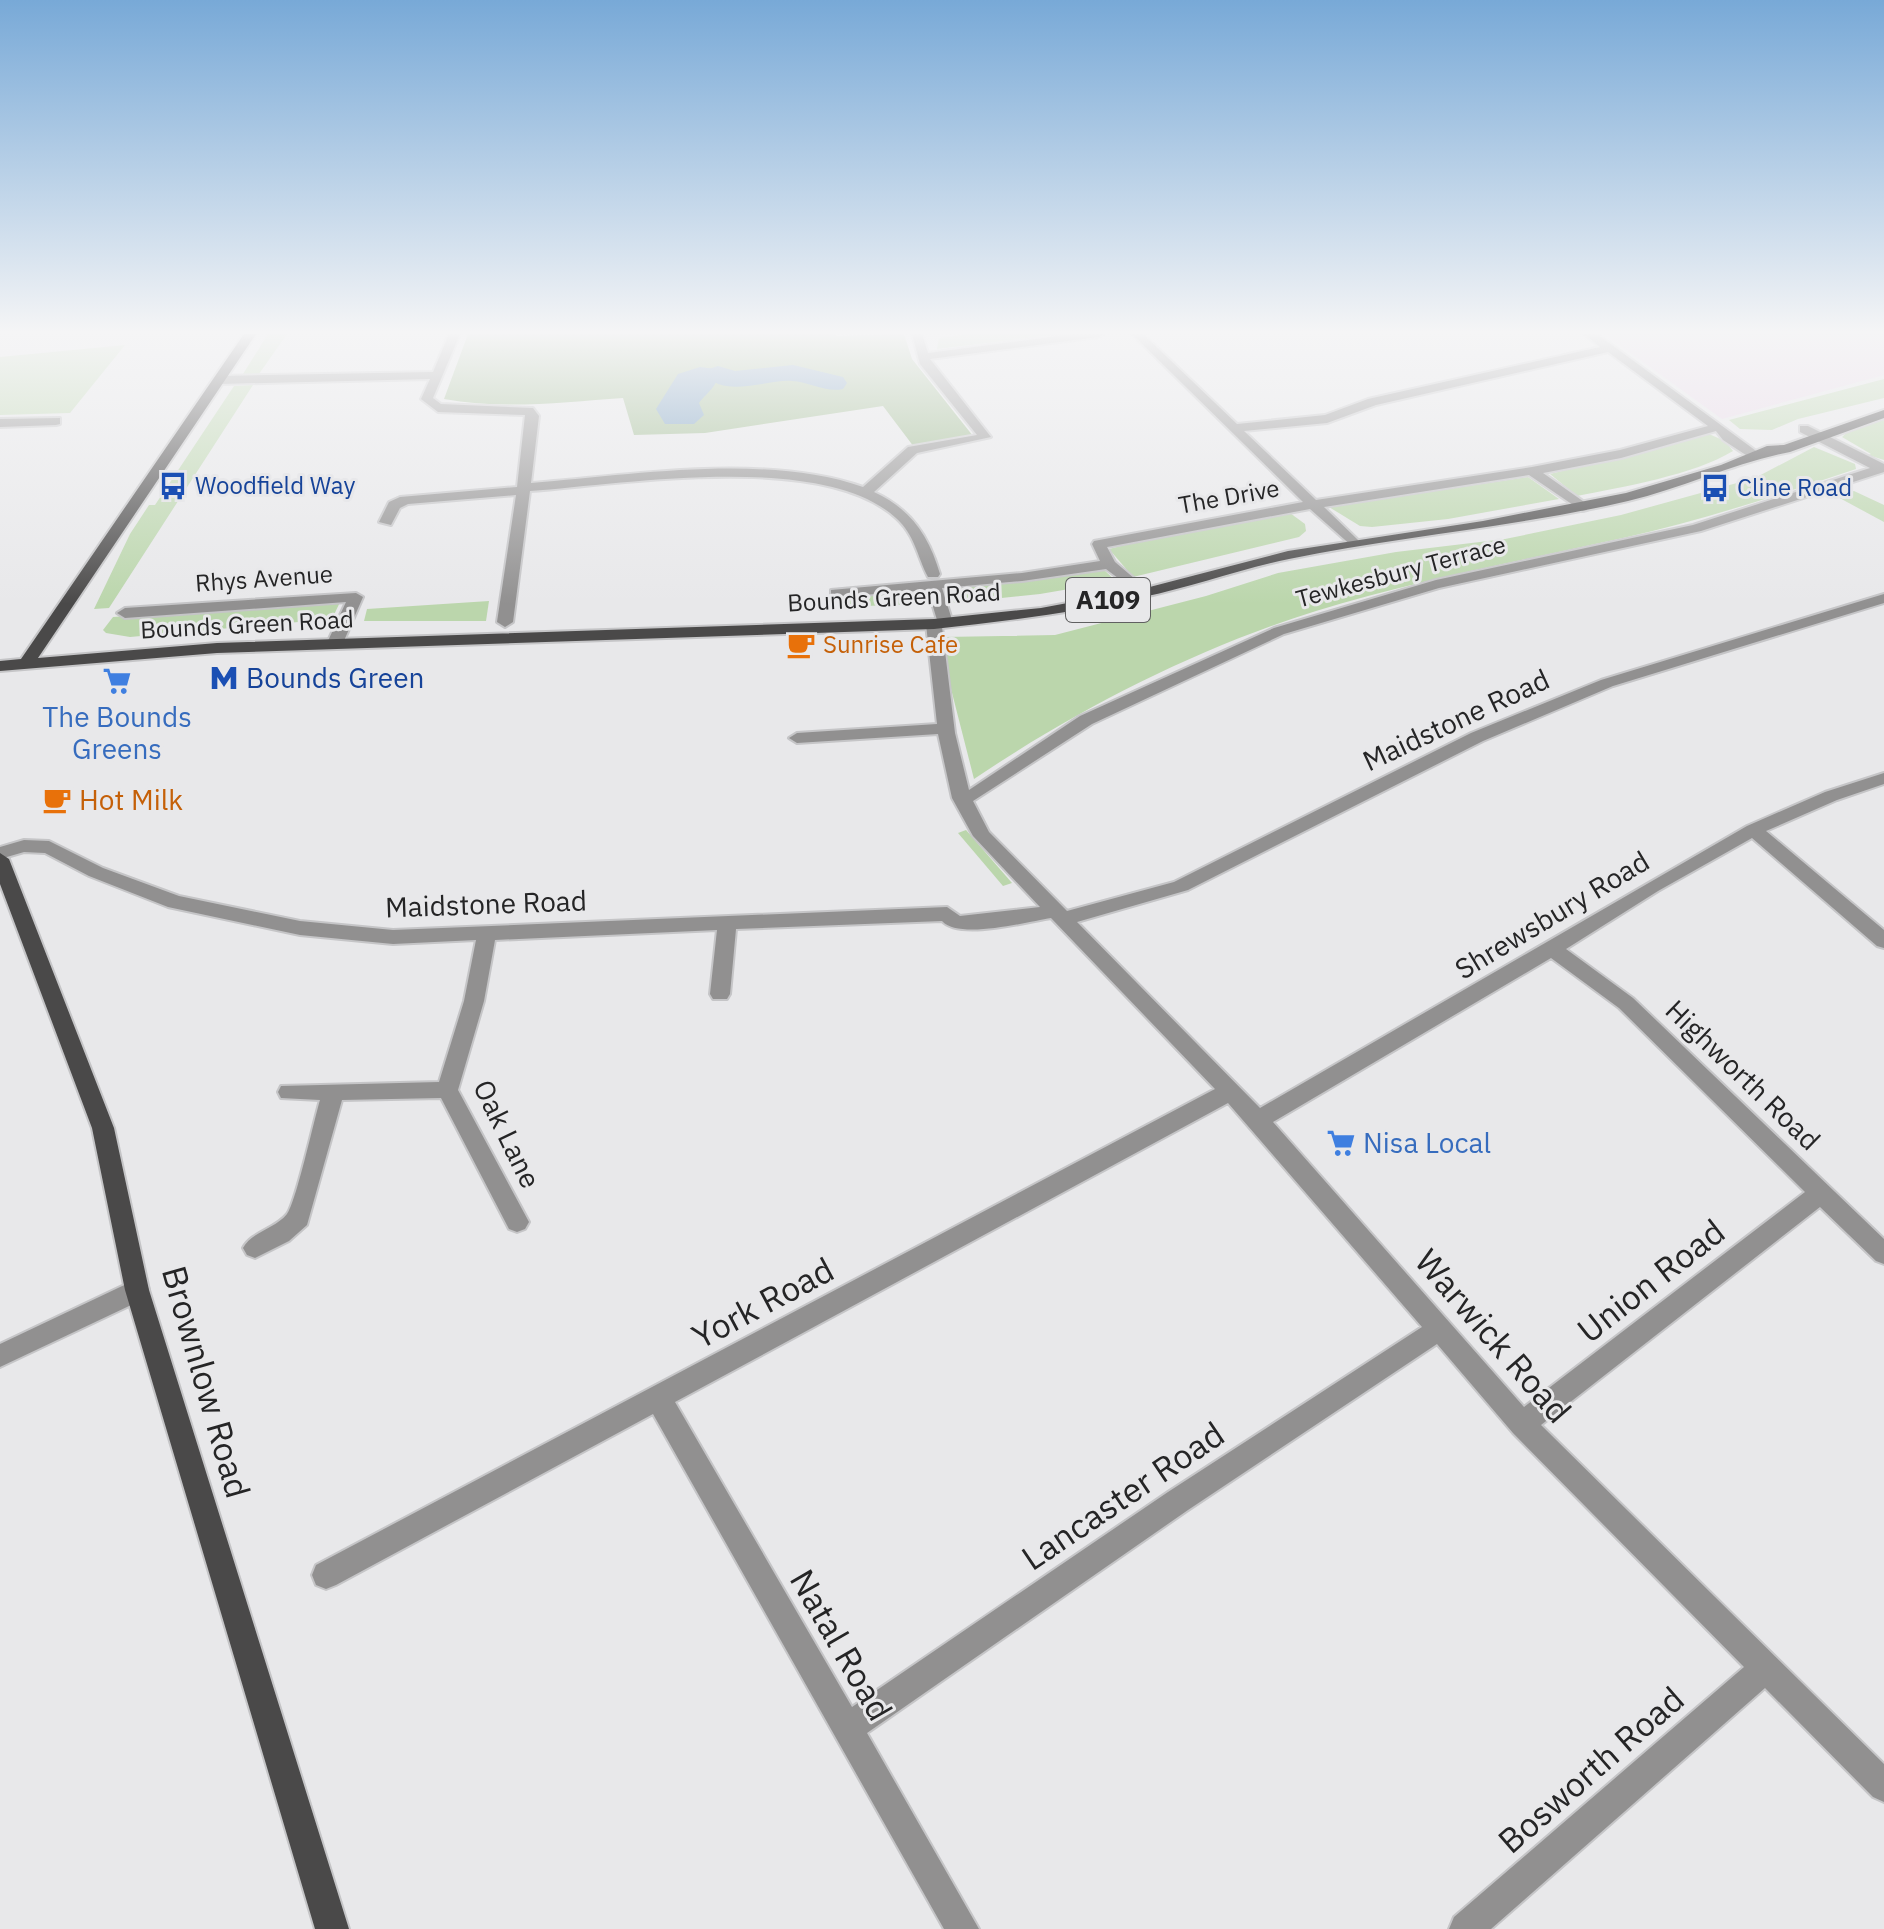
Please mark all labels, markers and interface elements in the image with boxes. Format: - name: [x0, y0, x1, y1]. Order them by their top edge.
- place label: Woodfield Way: [195, 469, 356, 501]
- bus stop icon: Woodfield Way: [158, 471, 188, 501]
- street label: The Drive: [1176, 471, 1282, 521]
- place label: Cline Road: [1737, 471, 1852, 503]
- bus stop icon: Cline Road: [1700, 473, 1730, 503]
- street label: Tewkesbury Terrace: [1292, 528, 1509, 614]
- street label: Rhys Avenue: [194, 557, 334, 599]
- street label: Bounds Green Road: [786, 575, 1002, 619]
- road number: A109: [1066, 578, 1150, 622]
- street label: Bounds Green Road: [139, 602, 355, 646]
- place label: Sunrise Cafe: [823, 628, 958, 660]
- cafe icon: Sunrise Cafe: [786, 630, 816, 660]
- place label: Bounds Green: [246, 659, 425, 696]
- street label: Maidstone Road: [1356, 660, 1555, 779]
- metro station icon: Bounds Green: [209, 663, 239, 693]
- supermarket icon: The Bounds Greens: [102, 666, 132, 696]
- place label: The Bounds Greens: [42, 698, 192, 767]
- place label: Hot Milk: [79, 781, 183, 818]
- cafe icon: Hot Milk: [42, 785, 72, 815]
- street label: Shrewsbury Road: [1448, 842, 1656, 987]
- street label: Maidstone Road: [384, 881, 588, 926]
- street label: Highworth Road: [1658, 991, 1829, 1158]
- street label: Oak Lane: [465, 1073, 550, 1194]
- place label: Nisa Local: [1363, 1124, 1491, 1161]
- supermarket icon: Nisa Local: [1326, 1128, 1356, 1158]
- street label: Union Road: [1568, 1209, 1733, 1352]
- street label: Warwick Road: [1406, 1239, 1581, 1432]
- street label: York Road: [684, 1247, 841, 1358]
- street label: Brownlow Road: [153, 1261, 261, 1503]
- street label: Lancaster Road: [1013, 1411, 1232, 1579]
- street label: Natal Road: [781, 1561, 903, 1728]
- street label: Bosworth Road: [1488, 1676, 1693, 1862]

